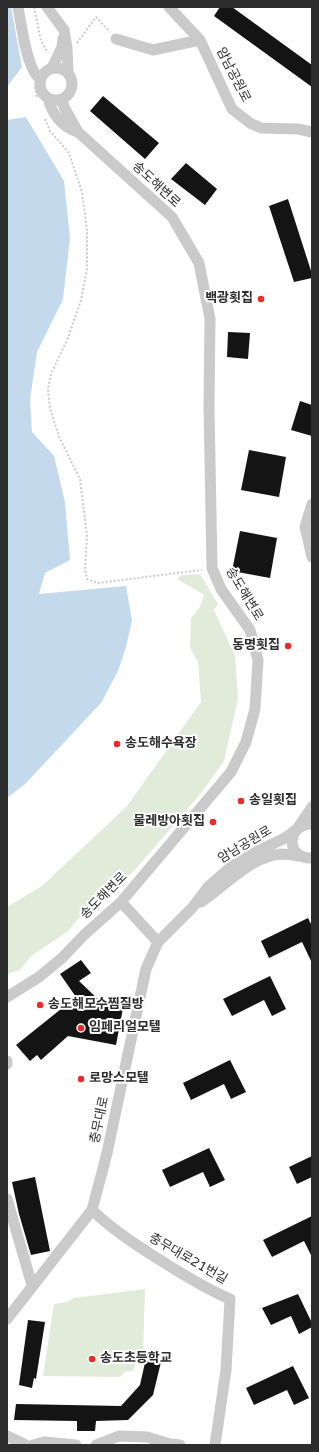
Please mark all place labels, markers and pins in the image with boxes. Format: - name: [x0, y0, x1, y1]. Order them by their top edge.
- place label: 백광횟집: [205, 291, 253, 307]
- marker: 백광횟집: [256, 294, 266, 304]
- place label: 동명횟집: [232, 638, 280, 654]
- marker: 동명횟집: [283, 641, 293, 651]
- place label: 송도해수욕장: [125, 736, 197, 752]
- marker: 송도해수욕장: [112, 739, 122, 749]
- place label: 송일횟집: [249, 793, 297, 809]
- marker: 송일횟집: [236, 796, 246, 806]
- place label: 물레방아횟집: [133, 814, 205, 830]
- marker: 물레방아횟집: [208, 817, 218, 827]
- place label: 송도해모수찜질방: [48, 997, 144, 1013]
- marker: 송도해모수찜질방: [35, 1000, 45, 1010]
- place label: 임페리얼모텔: [89, 1020, 161, 1036]
- marker: 임페리얼모텔: [76, 1023, 86, 1033]
- place label: 로망스모텔: [89, 1071, 149, 1087]
- marker: 로망스모텔: [76, 1074, 86, 1084]
- place label: 송도초등학교: [100, 1351, 172, 1367]
- marker: 송도초등학교: [87, 1354, 97, 1364]

